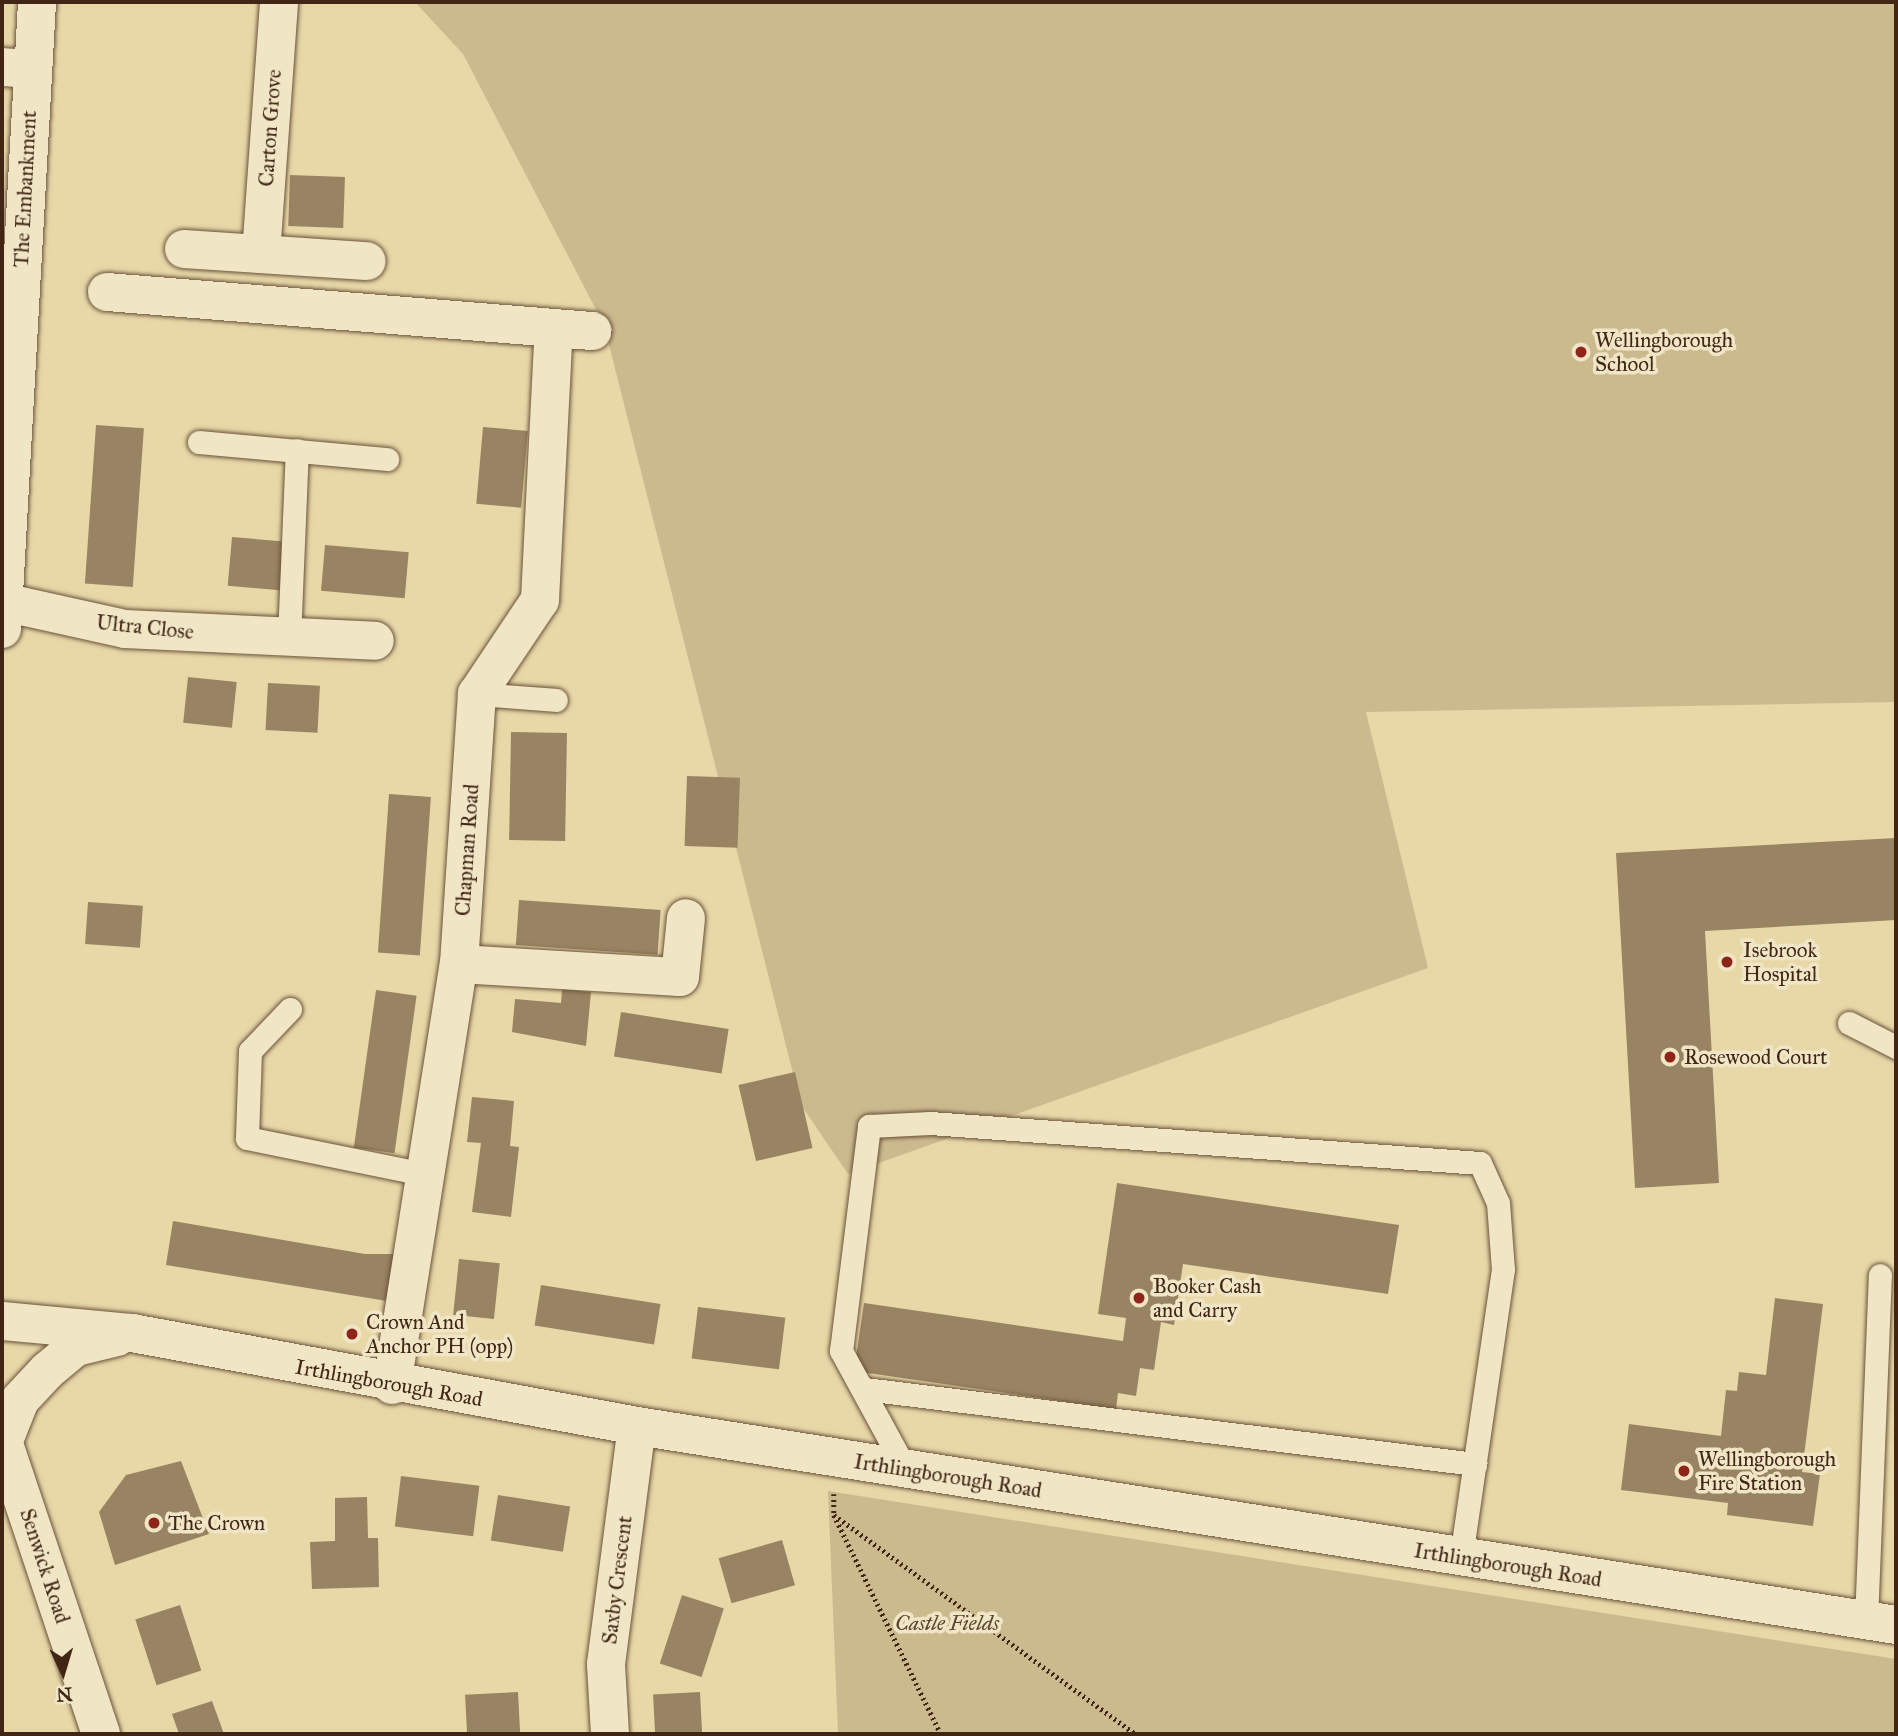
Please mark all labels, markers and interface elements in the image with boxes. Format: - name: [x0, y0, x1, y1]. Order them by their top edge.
- street label: Carton Grove: [253, 69, 287, 187]
- street label: The Embankment: [8, 110, 42, 268]
- place label: Wellingborough School: [1595, 327, 1733, 377]
- marker: Wellingborough School: [1573, 344, 1589, 360]
- street label: Ultra Close: [95, 609, 195, 645]
- street label: Chapman Road: [450, 783, 484, 917]
- place label: Isebrook Hospital: [1743, 937, 1817, 987]
- marker: Isebrook Hospital: [1717, 952, 1737, 972]
- place label: Rosewood Court: [1684, 1044, 1827, 1070]
- marker: Rosewood Court: [1662, 1049, 1678, 1065]
- place label: Booker Cash and Carry: [1153, 1273, 1261, 1323]
- marker: Booker Cash and Carry: [1131, 1290, 1147, 1306]
- place label: Crown And Anchor PH (opp): [366, 1309, 513, 1359]
- marker: Crown And Anchor PH (opp): [344, 1326, 360, 1342]
- street label: Irthlingborough Road: [293, 1354, 485, 1412]
- place label: Wellingborough Fire Station: [1698, 1446, 1836, 1496]
- street label: Irthlingborough Road: [852, 1449, 1044, 1503]
- marker: Wellingborough Fire Station: [1676, 1463, 1692, 1479]
- street label: Senwick Road: [15, 1505, 75, 1627]
- place label: The Crown: [168, 1510, 265, 1536]
- street label: Saxby Crescent: [597, 1514, 637, 1646]
- marker: The Crown: [146, 1515, 162, 1531]
- street label: Irthlingborough Road: [1412, 1538, 1604, 1592]
- park label: Castle Fields: [895, 1610, 999, 1636]
- north arrow: [28, 1638, 98, 1708]
- text: N: [56, 1682, 73, 1706]

